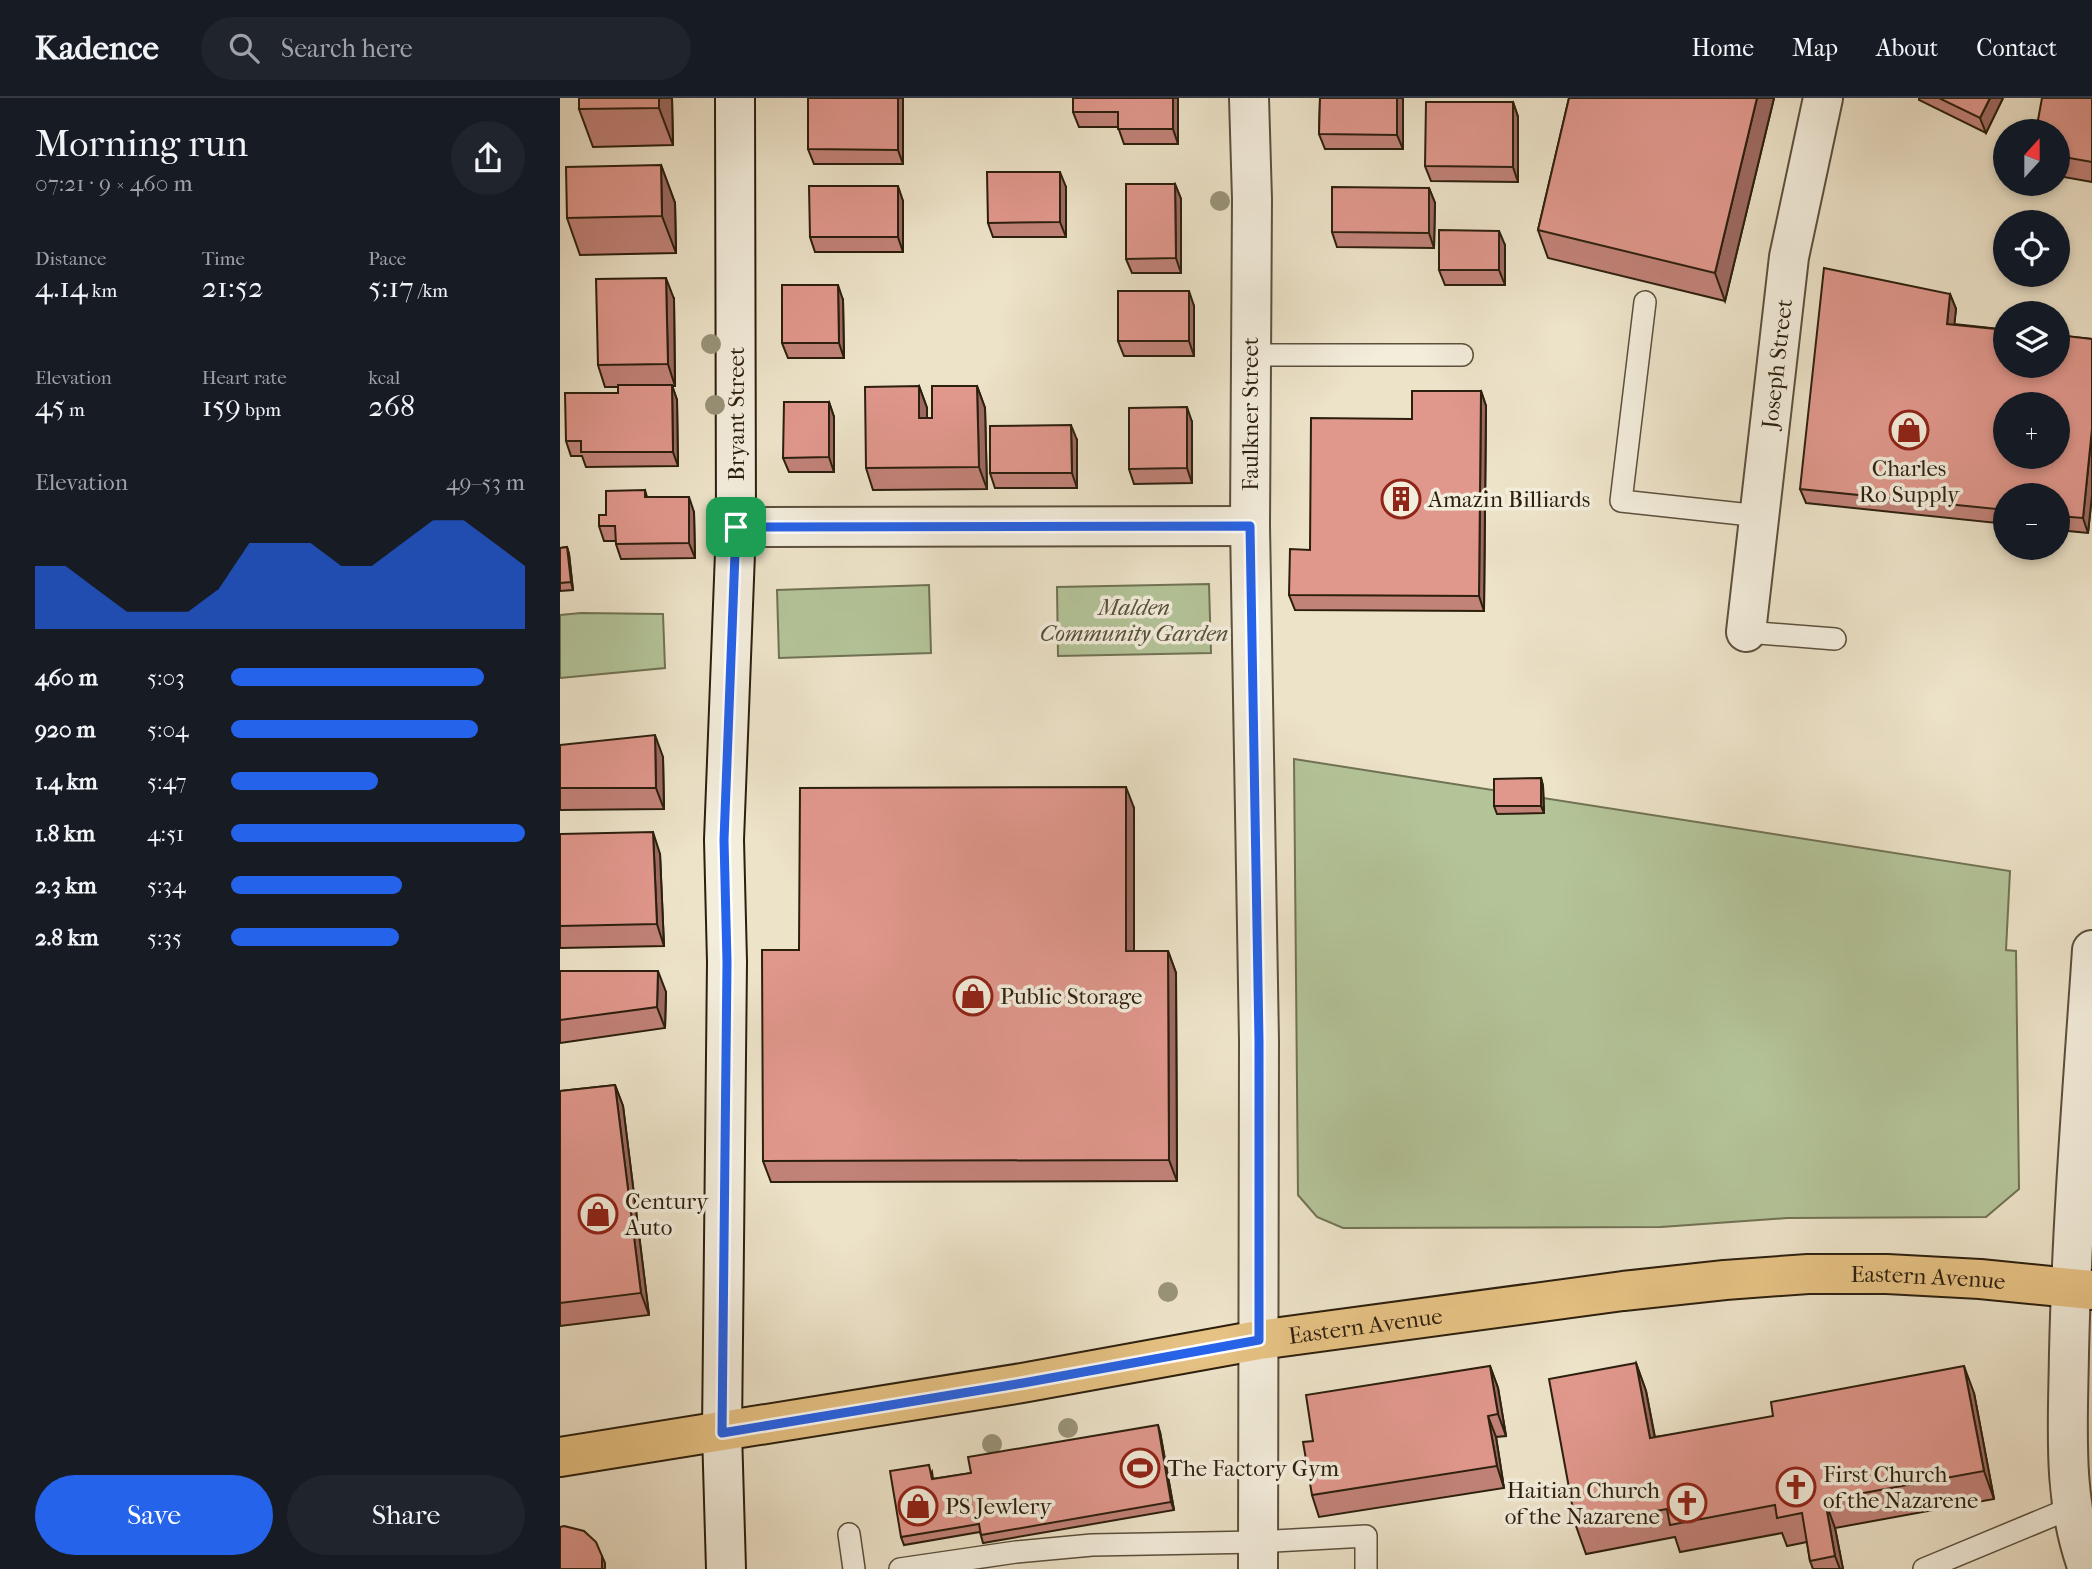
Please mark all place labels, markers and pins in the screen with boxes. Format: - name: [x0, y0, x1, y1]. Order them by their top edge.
- shop icon: Charles Ro Supply: [1888, 409, 1930, 451]
- place label: Charles Ro Supply: [1859, 455, 1960, 508]
- building icon: Amazin Billiards: [1380, 478, 1422, 520]
- place label: Amazin Billiards: [1427, 486, 1590, 513]
- pin: [706, 497, 766, 557]
- shop icon: Public Storage: [952, 975, 994, 1017]
- place label: Public Storage: [1000, 983, 1142, 1010]
- place label: Century Auto: [624, 1188, 709, 1241]
- shop icon: Century Auto: [577, 1193, 619, 1235]
- sports icon: The Factory Gym: [1119, 1447, 1161, 1489]
- place label: The Factory Gym: [1167, 1455, 1339, 1482]
- place label: First Church of the Nazarene: [1823, 1461, 1978, 1514]
- church icon: First Church of the Nazarene: [1775, 1466, 1817, 1508]
- place label: Haitian Church of the Nazarene: [1505, 1477, 1660, 1530]
- church icon: Haitian Church of the Nazarene: [1666, 1482, 1708, 1524]
- shop icon: PS Jewlery: [897, 1485, 939, 1527]
- place label: PS Jewlery: [945, 1493, 1052, 1520]

